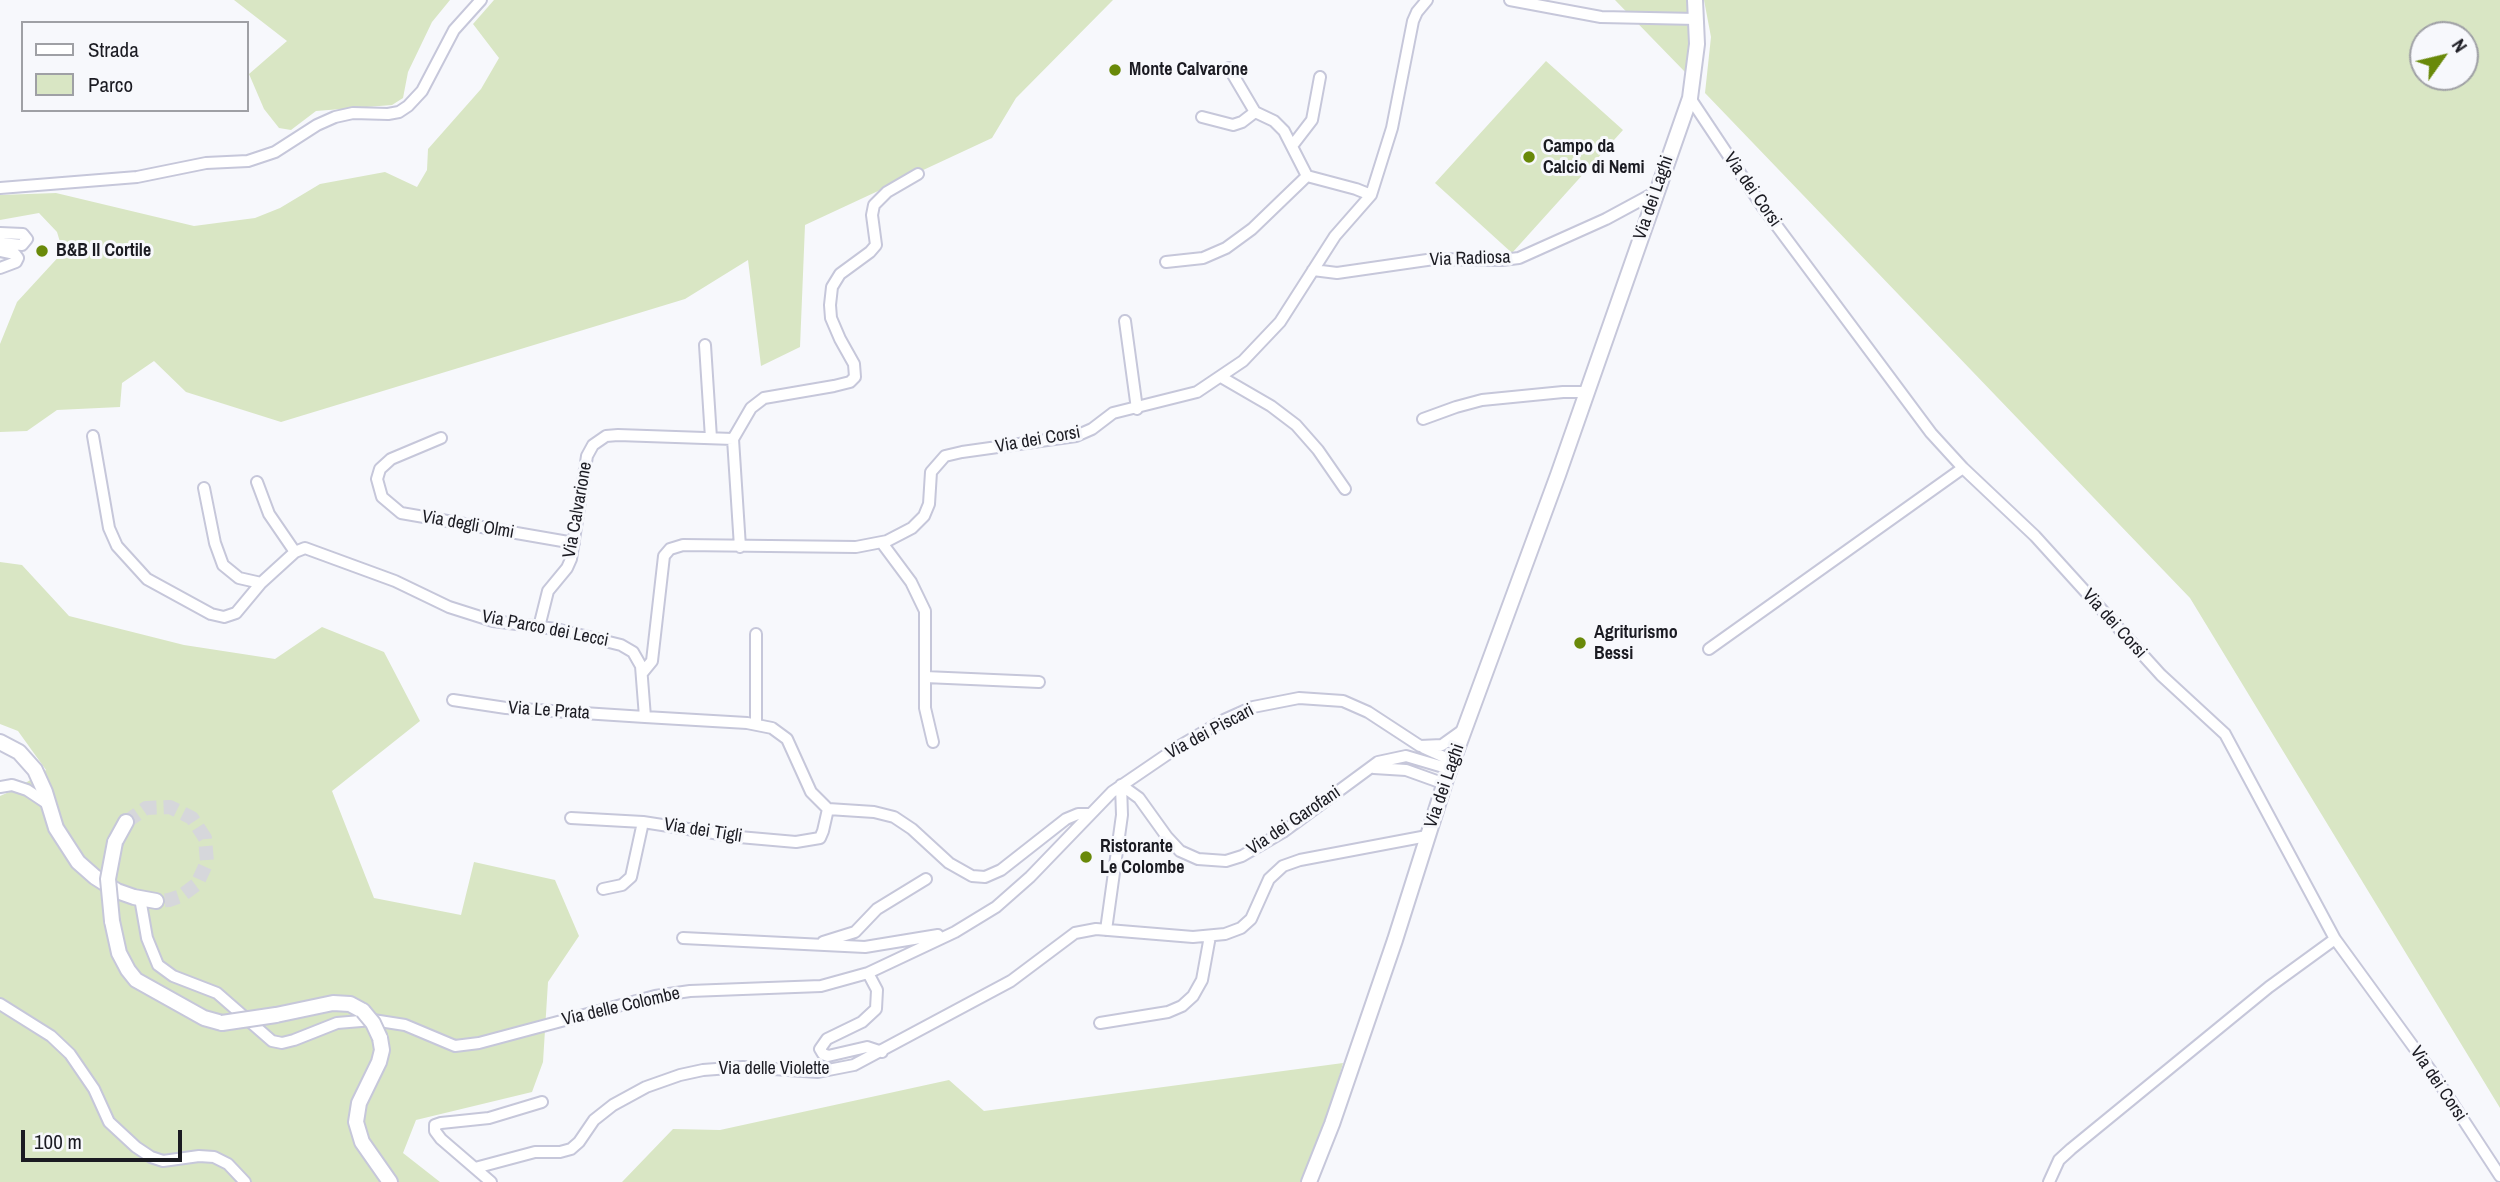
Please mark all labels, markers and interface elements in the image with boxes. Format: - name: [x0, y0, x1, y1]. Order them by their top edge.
- legend: [21, 21, 248, 112]
- north arrow: [2409, 21, 2479, 91]
- text: N: [2446, 33, 2474, 57]
- text: Strada: [88, 35, 139, 64]
- place label: Monte Calvarone: [1129, 59, 1248, 81]
- marker: Monte Calvarone: [1107, 62, 1123, 78]
- text: Parco: [88, 70, 133, 99]
- place label: Campo da Calcio di Nemi: [1543, 136, 1645, 178]
- marker: Campo da Calcio di Nemi: [1521, 149, 1537, 165]
- street label: Via dei Corsi: [1719, 149, 1785, 231]
- street label: Via dei Laghi: [1630, 153, 1678, 243]
- place label: B&B Il Cortile: [56, 240, 151, 262]
- marker: B&B Il Cortile: [34, 243, 50, 259]
- street label: Via Radiosa: [1429, 247, 1511, 271]
- street label: Via dei Corsi: [994, 422, 1082, 458]
- street label: Via Calvarione: [559, 460, 597, 560]
- street label: Via degli Olmi: [420, 506, 516, 544]
- street label: Via dei Corsi: [2077, 585, 2151, 663]
- street label: Via Parco dei Lecci: [480, 606, 610, 652]
- place label: Agriturismo Bessi: [1594, 622, 1678, 664]
- marker: Agriturismo Bessi: [1572, 635, 1588, 651]
- street label: Via Le Prata: [507, 697, 591, 725]
- street label: Via dei Piscari: [1162, 700, 1258, 764]
- street label: Via dei Laghi: [1421, 741, 1469, 831]
- street label: Via dei Garofani: [1243, 782, 1345, 860]
- street label: Via dei Tigli: [662, 814, 744, 848]
- place label: Ristorante Le Colombe: [1100, 836, 1184, 878]
- marker: Ristorante Le Colombe: [1078, 849, 1094, 865]
- street label: Via delle Colombe: [560, 983, 682, 1031]
- street label: Via dei Corsi: [2405, 1042, 2471, 1126]
- street label: Via delle Violette: [718, 1058, 830, 1080]
- scale bar: [24, 1116, 186, 1160]
- text: 100 m: [34, 1127, 82, 1156]

